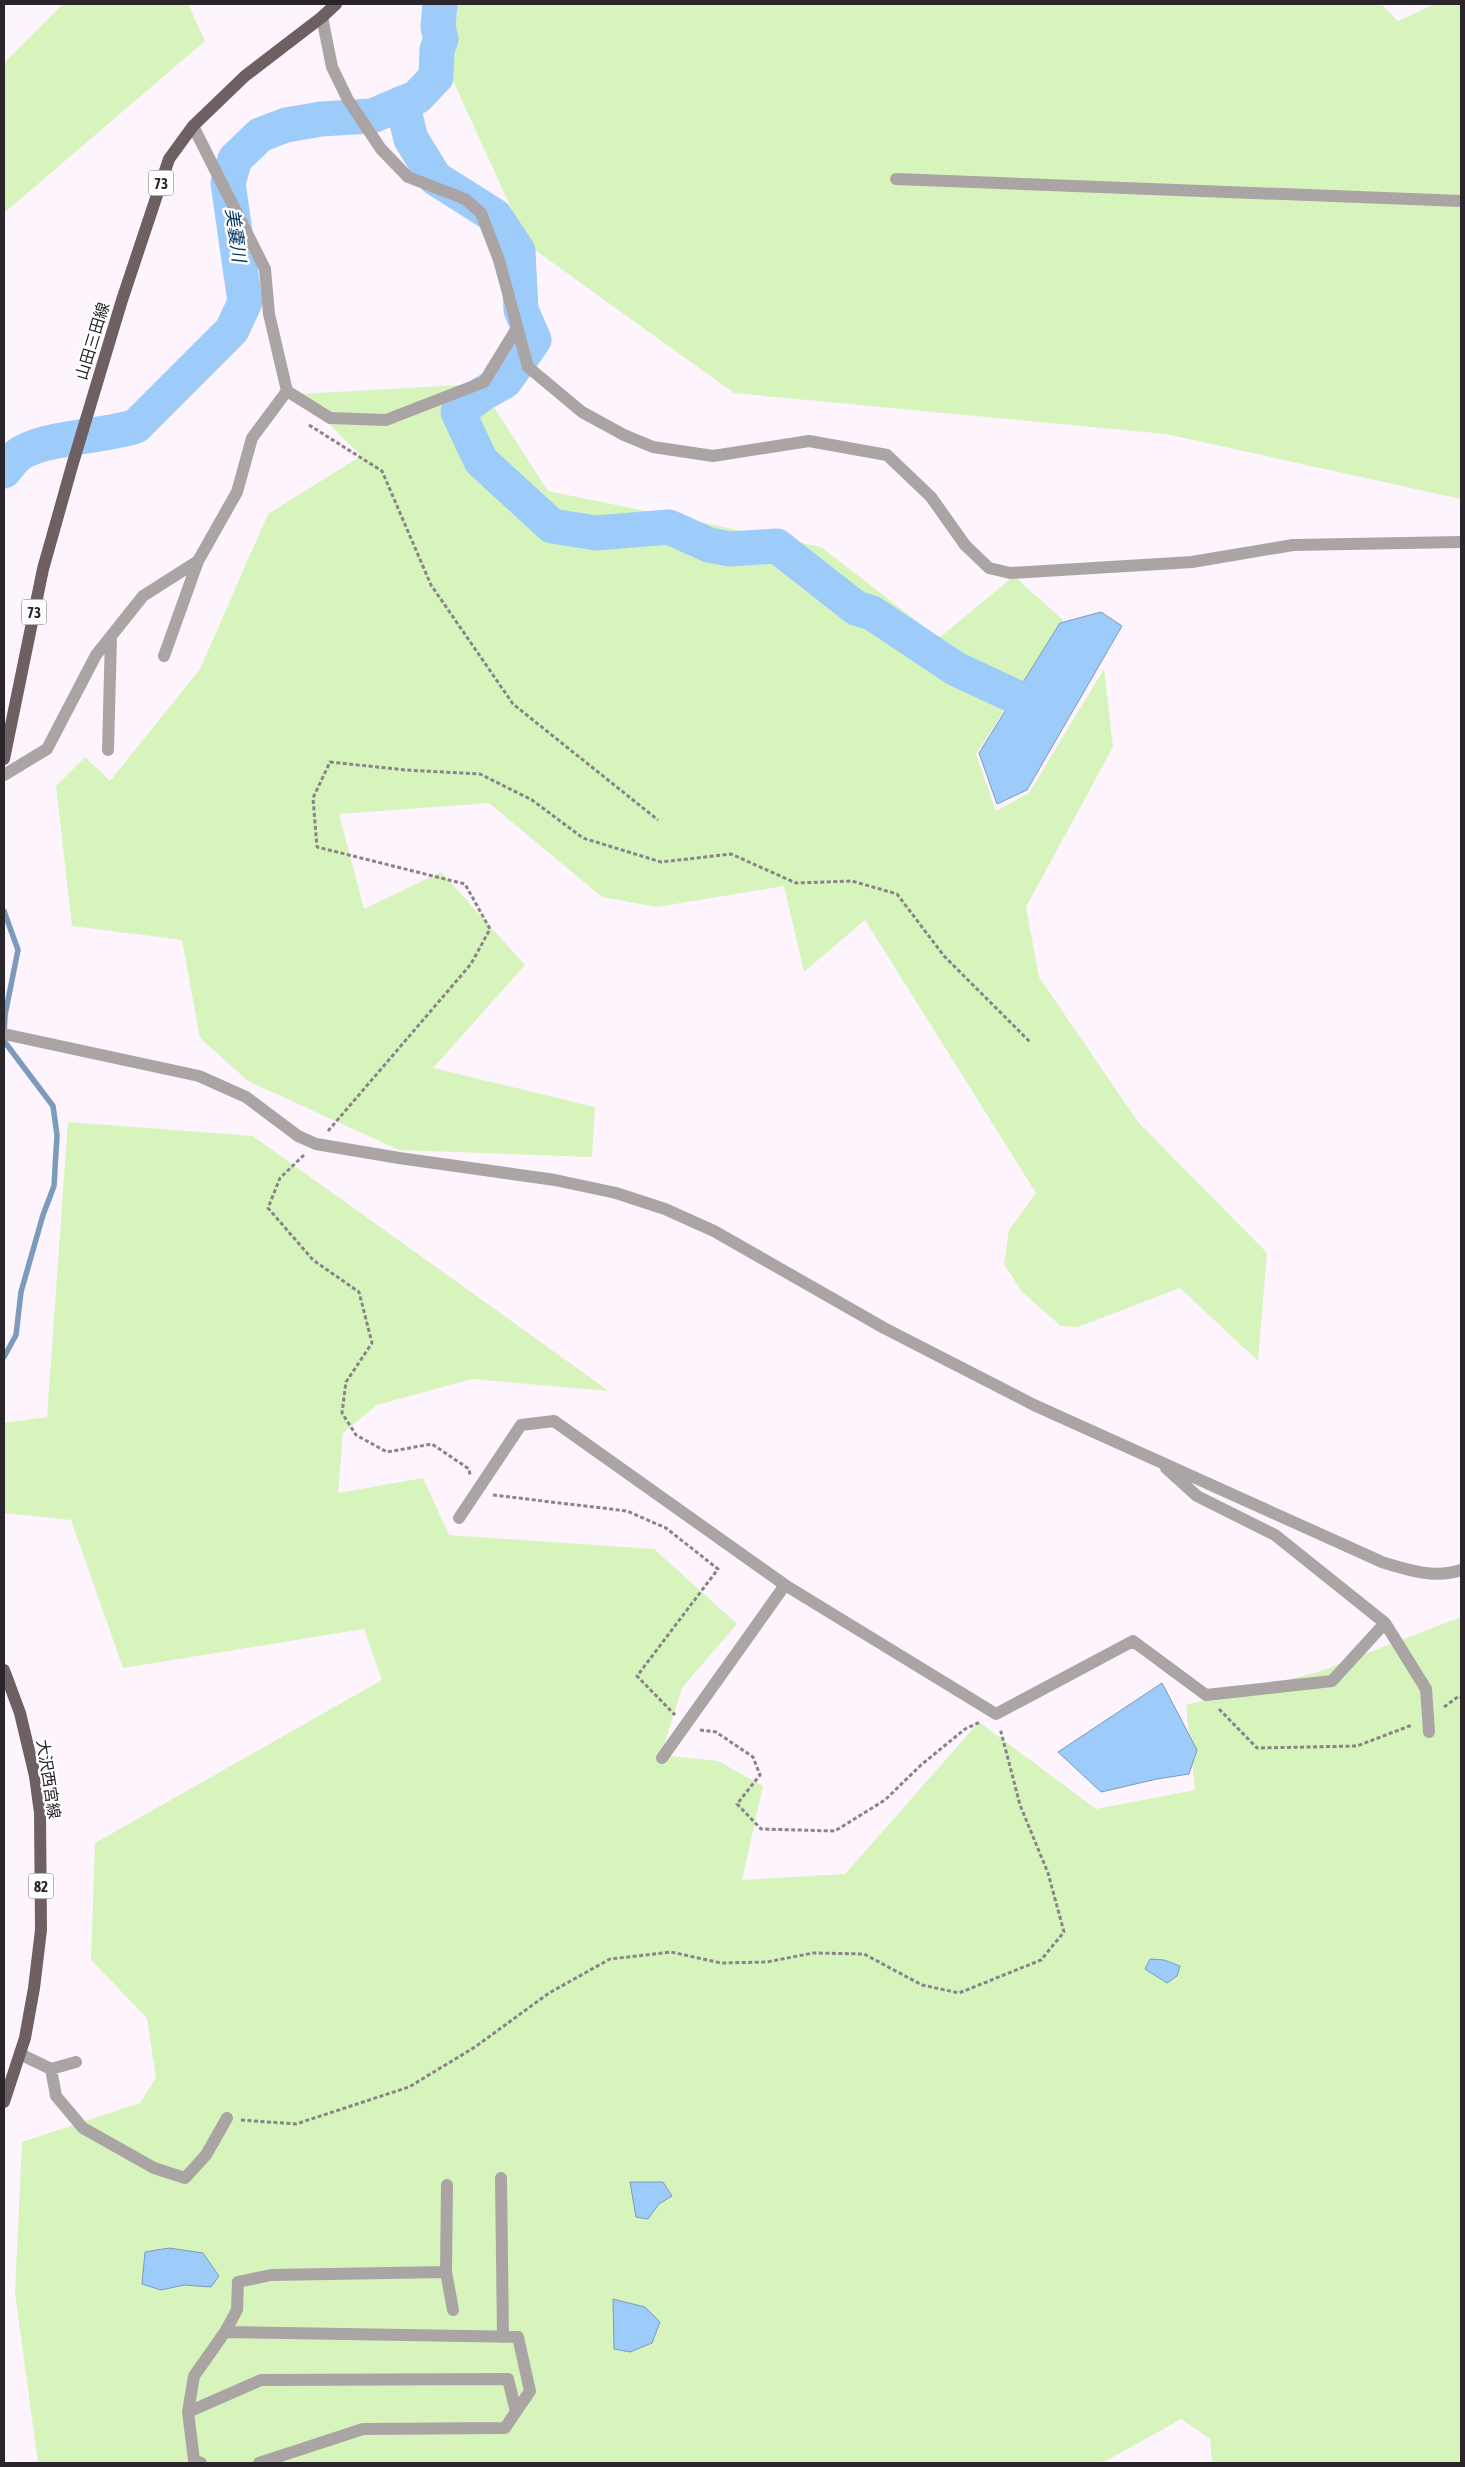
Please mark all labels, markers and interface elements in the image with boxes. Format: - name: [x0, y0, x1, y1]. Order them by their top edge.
- road number: 73: [148, 170, 174, 196]
- water label: 美嚢川: [222, 207, 250, 265]
- street label: 山田三田線: [72, 300, 112, 382]
- road number: 73: [22, 600, 46, 624]
- street label: 大沢西宮線: [34, 1738, 64, 1820]
- road number: 82: [28, 1874, 54, 1898]

